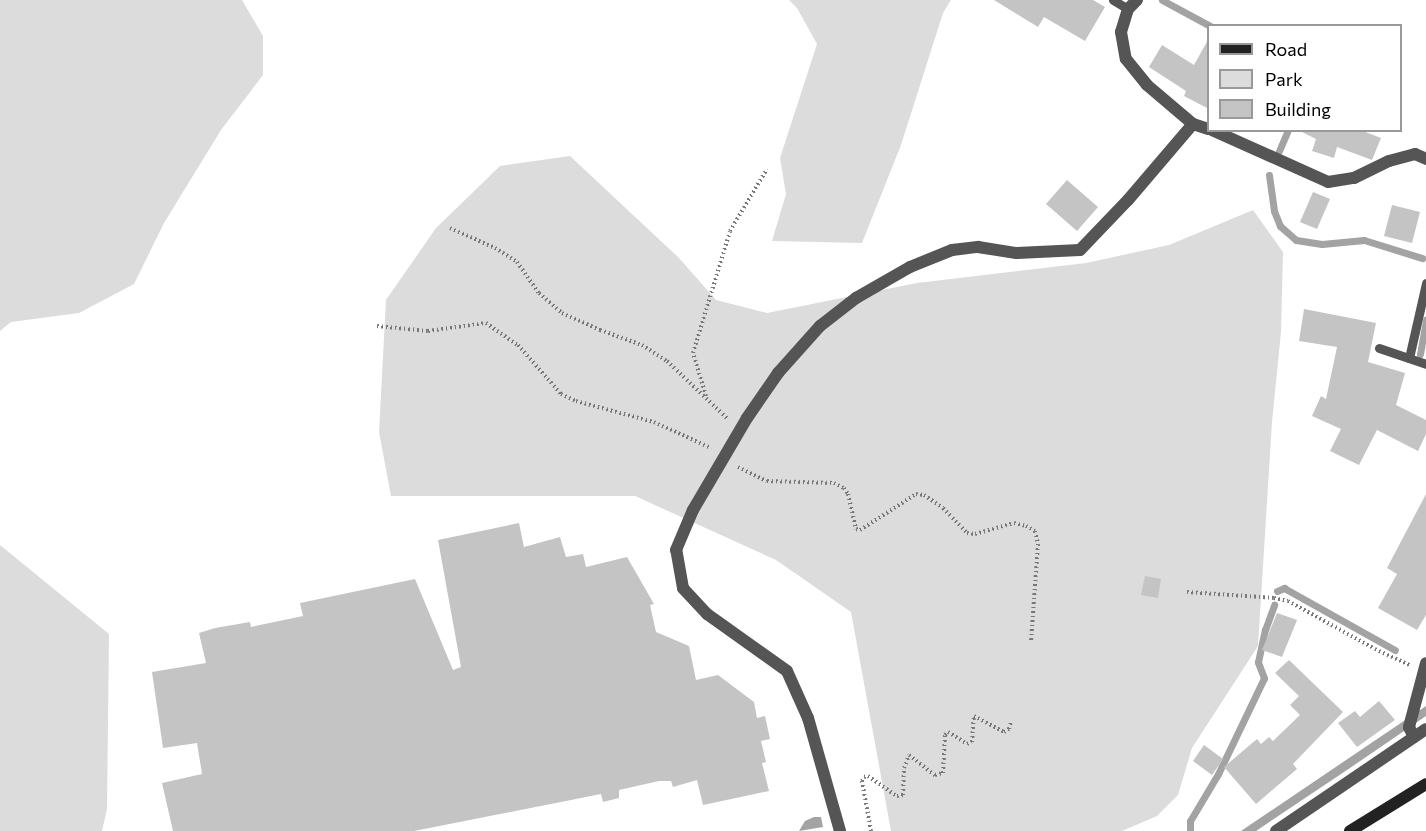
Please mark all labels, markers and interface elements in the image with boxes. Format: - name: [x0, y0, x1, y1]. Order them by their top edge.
- legend: [1207, 24, 1402, 132]
- text: Road: [1265, 38, 1307, 60]
- text: Park: [1265, 68, 1303, 90]
- text: Building: [1265, 98, 1331, 120]

